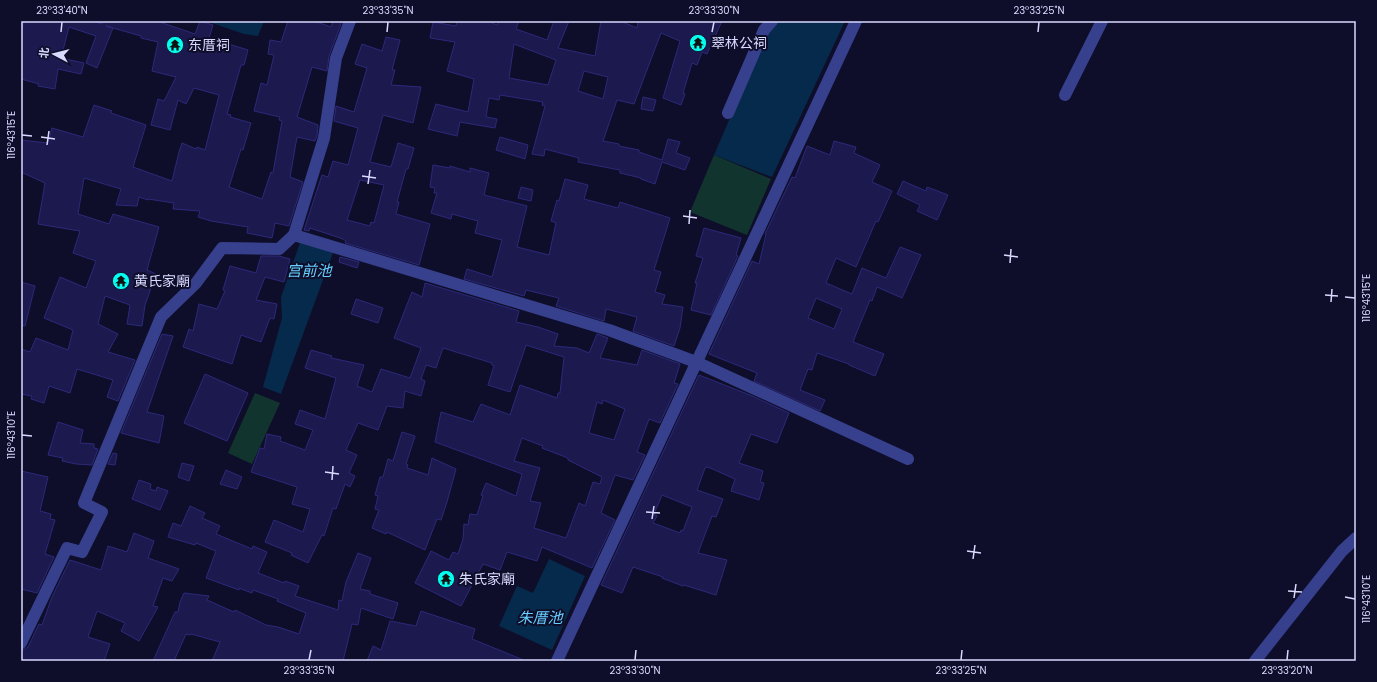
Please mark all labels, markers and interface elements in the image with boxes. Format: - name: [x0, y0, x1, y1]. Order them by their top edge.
- text: 23°33'40"N: [36, 3, 88, 18]
- text: 23°33'35"N: [362, 3, 414, 18]
- text: 23°33'30"N: [688, 3, 740, 18]
- text: 23°33'25"N: [1013, 3, 1065, 18]
- temple icon: 翠林公祠: [688, 33, 708, 53]
- place label: 翠林公祠: [711, 33, 767, 53]
- north arrow: [34, 34, 74, 74]
- temple icon: 东厝祠: [165, 35, 185, 55]
- place label: 东厝祠: [188, 35, 230, 55]
- text: 北: [35, 46, 53, 59]
- text: 116°43'15"E: [4, 111, 19, 159]
- water label: 宫前池: [286, 260, 333, 281]
- temple icon: 黄氏家廟: [111, 271, 131, 291]
- place label: 黄氏家廟: [134, 271, 190, 291]
- text: 116°43'15"E: [1359, 274, 1374, 322]
- text: 116°43'10"E: [4, 411, 19, 459]
- temple icon: 朱氏家廟: [436, 569, 456, 589]
- place label: 朱氏家廟: [459, 569, 515, 589]
- text: 116°43'10"E: [1359, 575, 1374, 623]
- water label: 朱厝池: [517, 607, 564, 628]
- text: 23°33'35"N: [283, 663, 335, 678]
- text: 23°33'30"N: [609, 663, 661, 678]
- text: 23°33'25"N: [935, 663, 987, 678]
- text: 23°33'20"N: [1261, 663, 1313, 678]

